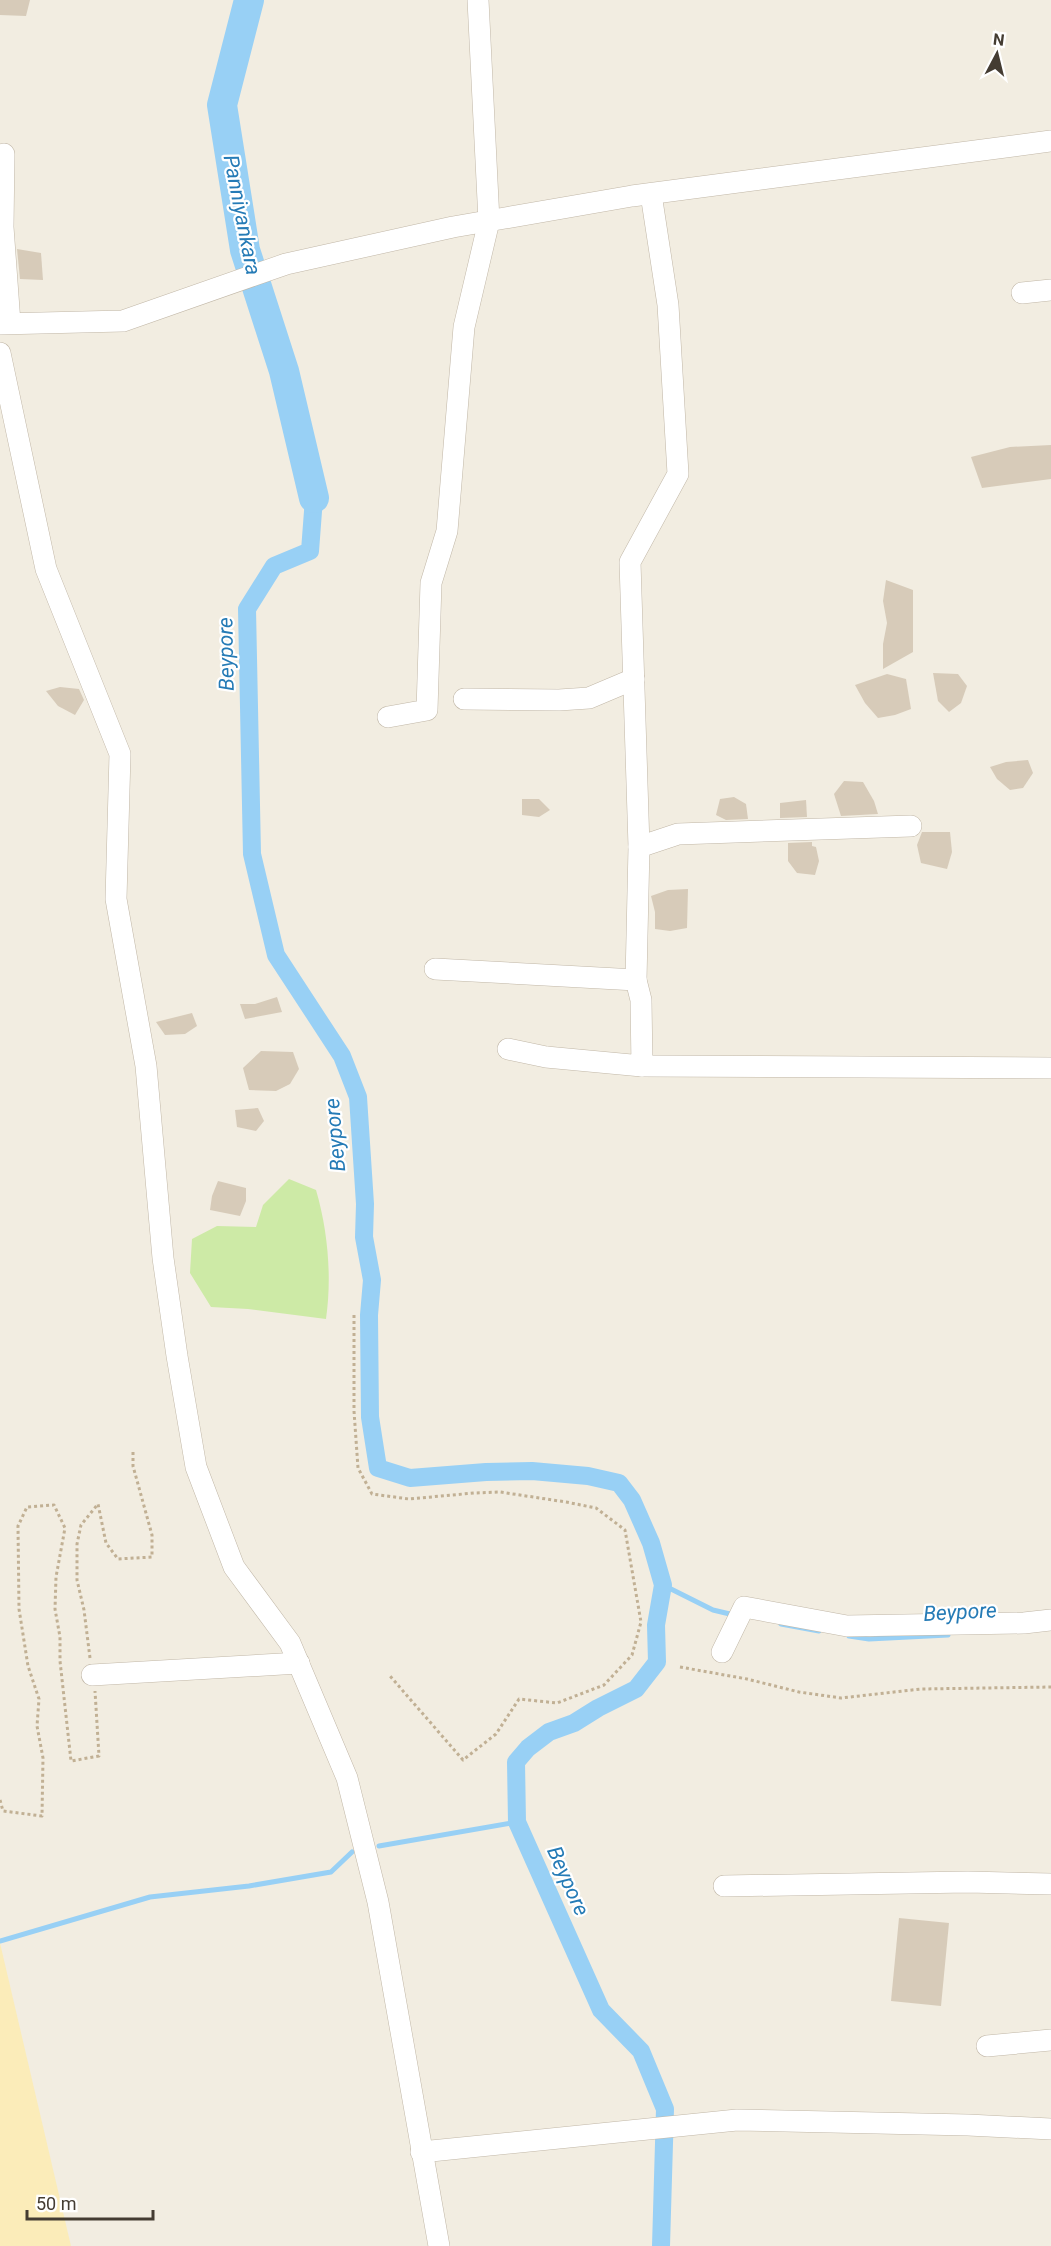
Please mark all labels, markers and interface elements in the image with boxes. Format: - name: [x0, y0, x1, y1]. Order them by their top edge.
- north arrow: [967, 24, 1027, 84]
- text: N: [992, 29, 1006, 50]
- water label: Panniyankara: [219, 153, 265, 277]
- water label: Beypore: [213, 617, 239, 691]
- water label: Beypore: [320, 1097, 350, 1173]
- water label: Beypore: [923, 1598, 998, 1626]
- water label: Beypore: [542, 1843, 594, 1920]
- scale bar: [27, 2183, 153, 2221]
- text: 50 m: [36, 2193, 76, 2214]

